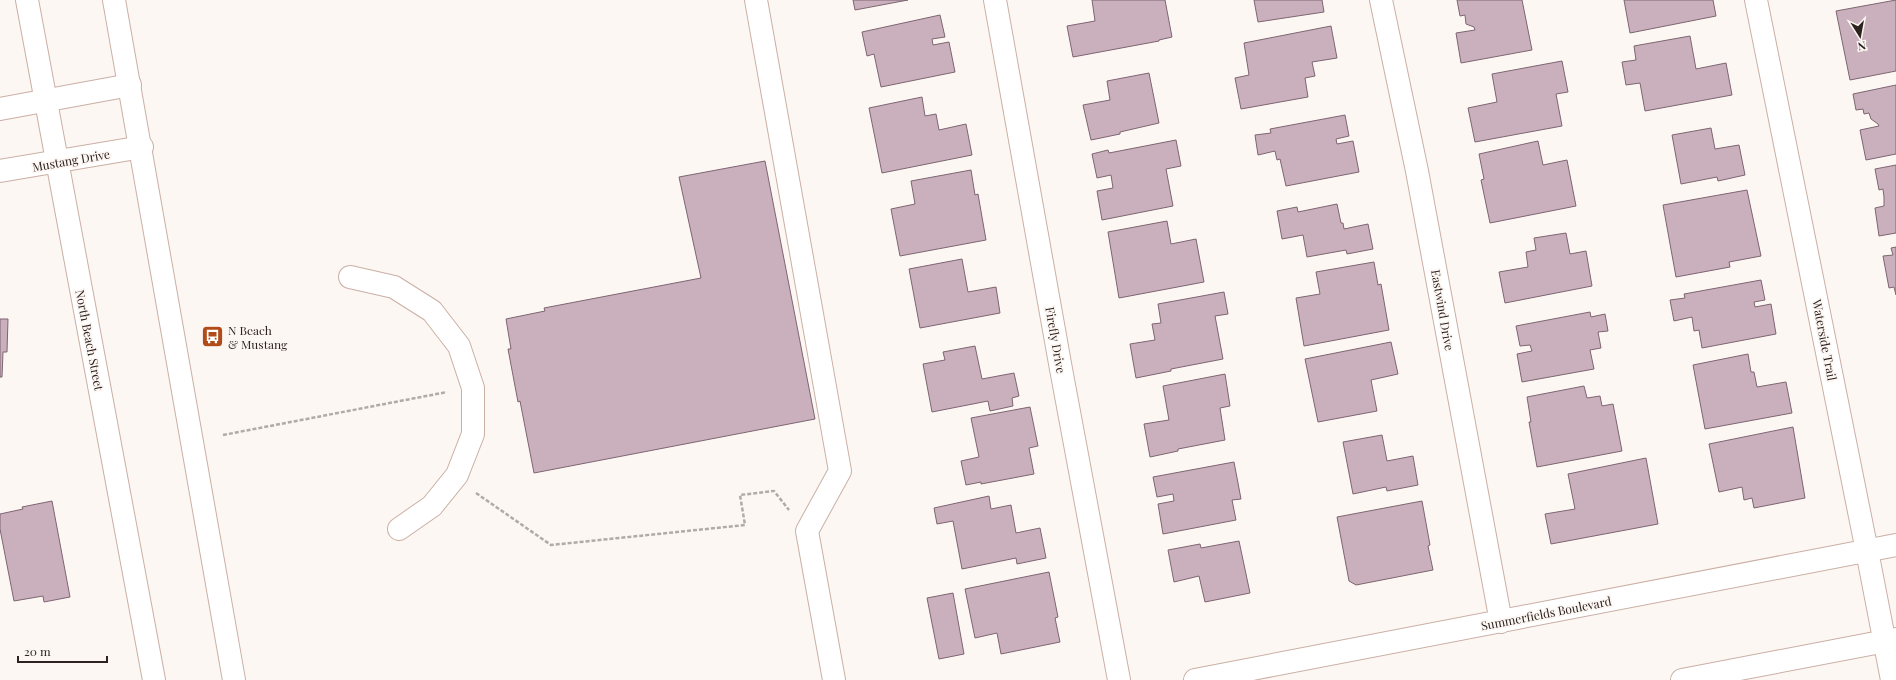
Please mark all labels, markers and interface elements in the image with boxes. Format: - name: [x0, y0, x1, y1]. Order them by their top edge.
- north arrow: [1840, 16, 1880, 56]
- text: N: [1857, 38, 1867, 54]
- street label: Mustang Drive: [31, 145, 111, 175]
- street label: Eastwind Drive: [1428, 268, 1458, 352]
- street label: North Beach Street: [72, 288, 108, 392]
- street label: Waterside Trail: [1809, 297, 1841, 382]
- street label: Firefly Drive: [1042, 306, 1070, 374]
- place label: N Beach & Mustang: [228, 322, 288, 352]
- bus stop icon: N Beach & Mustang: [200, 324, 226, 350]
- street label: Summerfields Boulevard: [1479, 593, 1613, 633]
- scale bar: [18, 638, 107, 664]
- text: 20 m: [24, 643, 51, 659]

